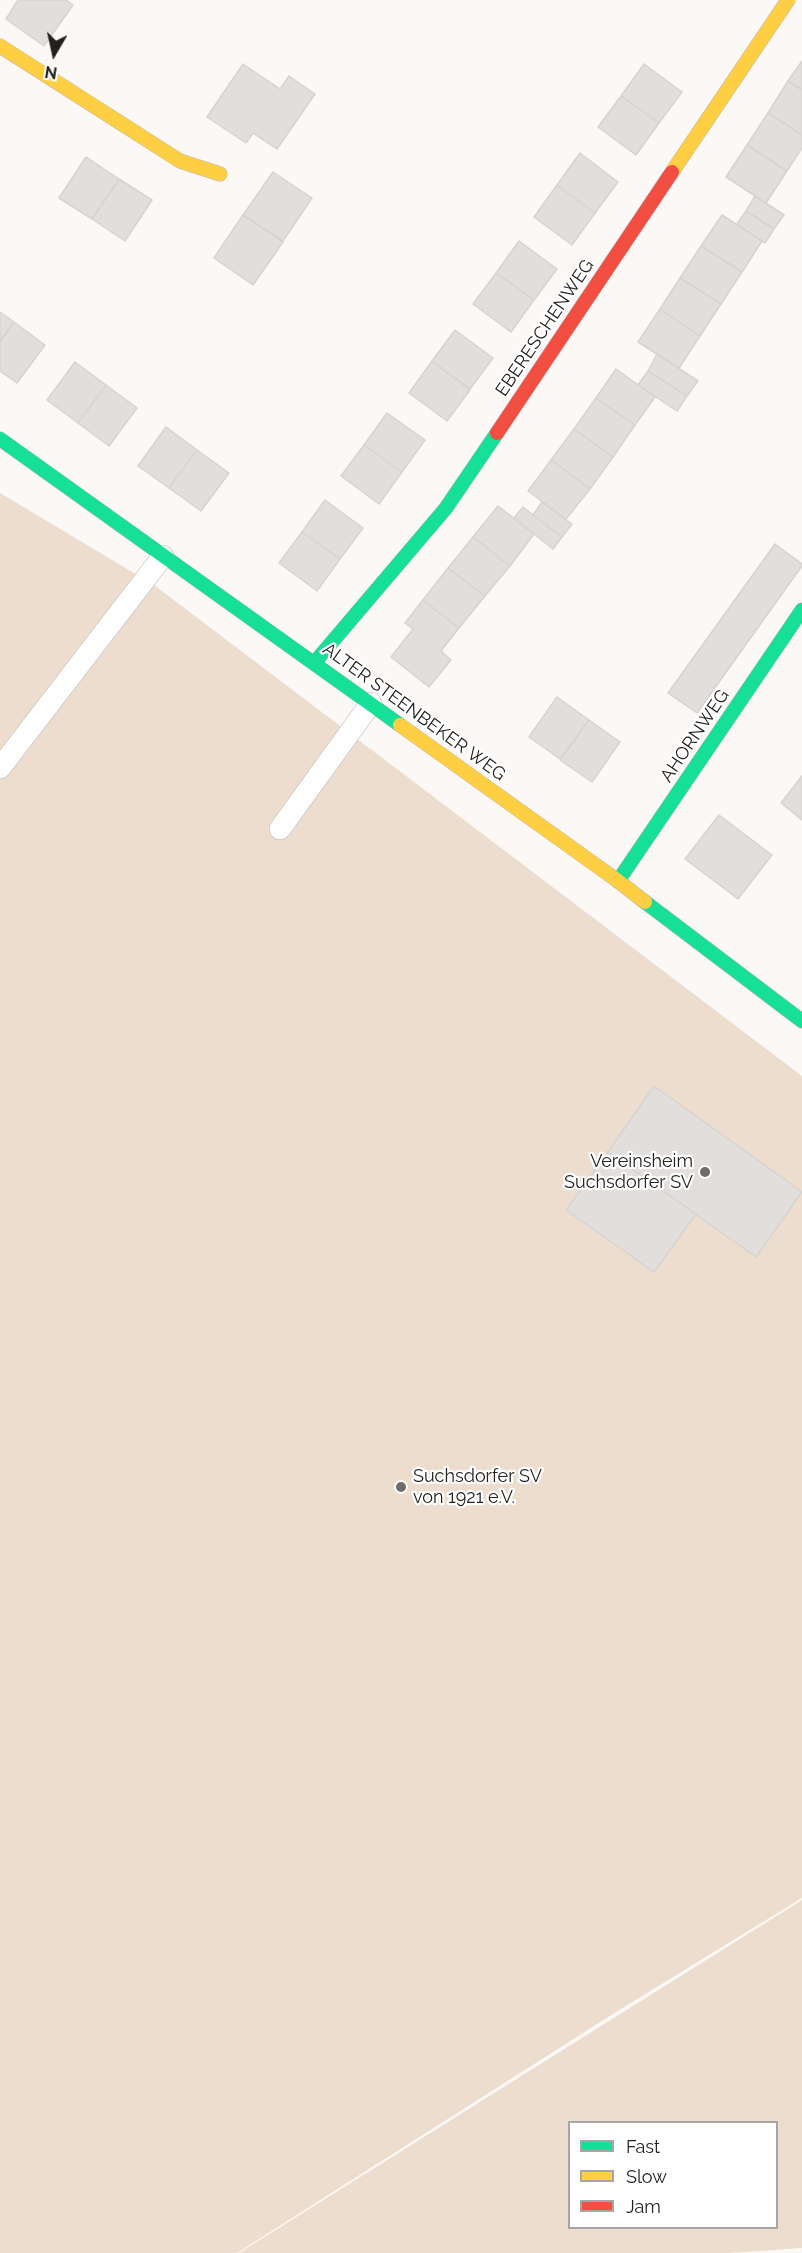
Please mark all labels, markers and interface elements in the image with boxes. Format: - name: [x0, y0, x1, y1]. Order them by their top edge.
- north arrow: [24, 24, 84, 84]
- text: N: [44, 62, 59, 83]
- street label: EBERESCHENWEG: [491, 255, 599, 401]
- street label: ALTER STEENBEKER WEG: [318, 638, 510, 786]
- street label: AHORNWEG: [656, 686, 734, 786]
- place label: Vereinsheim Suchsdorfer SV: [564, 1151, 693, 1194]
- marker: Vereinsheim Suchsdorfer SV: [698, 1165, 712, 1179]
- place label: Suchsdorfer SV von 1921 e.V.: [413, 1466, 542, 1508]
- marker: Suchsdorfer SV von 1921 e.V.: [394, 1480, 408, 1494]
- legend: [568, 2121, 778, 2229]
- text: Fast: [626, 2136, 660, 2157]
- text: Slow: [626, 2166, 667, 2187]
- text: Jam: [626, 2196, 661, 2217]

